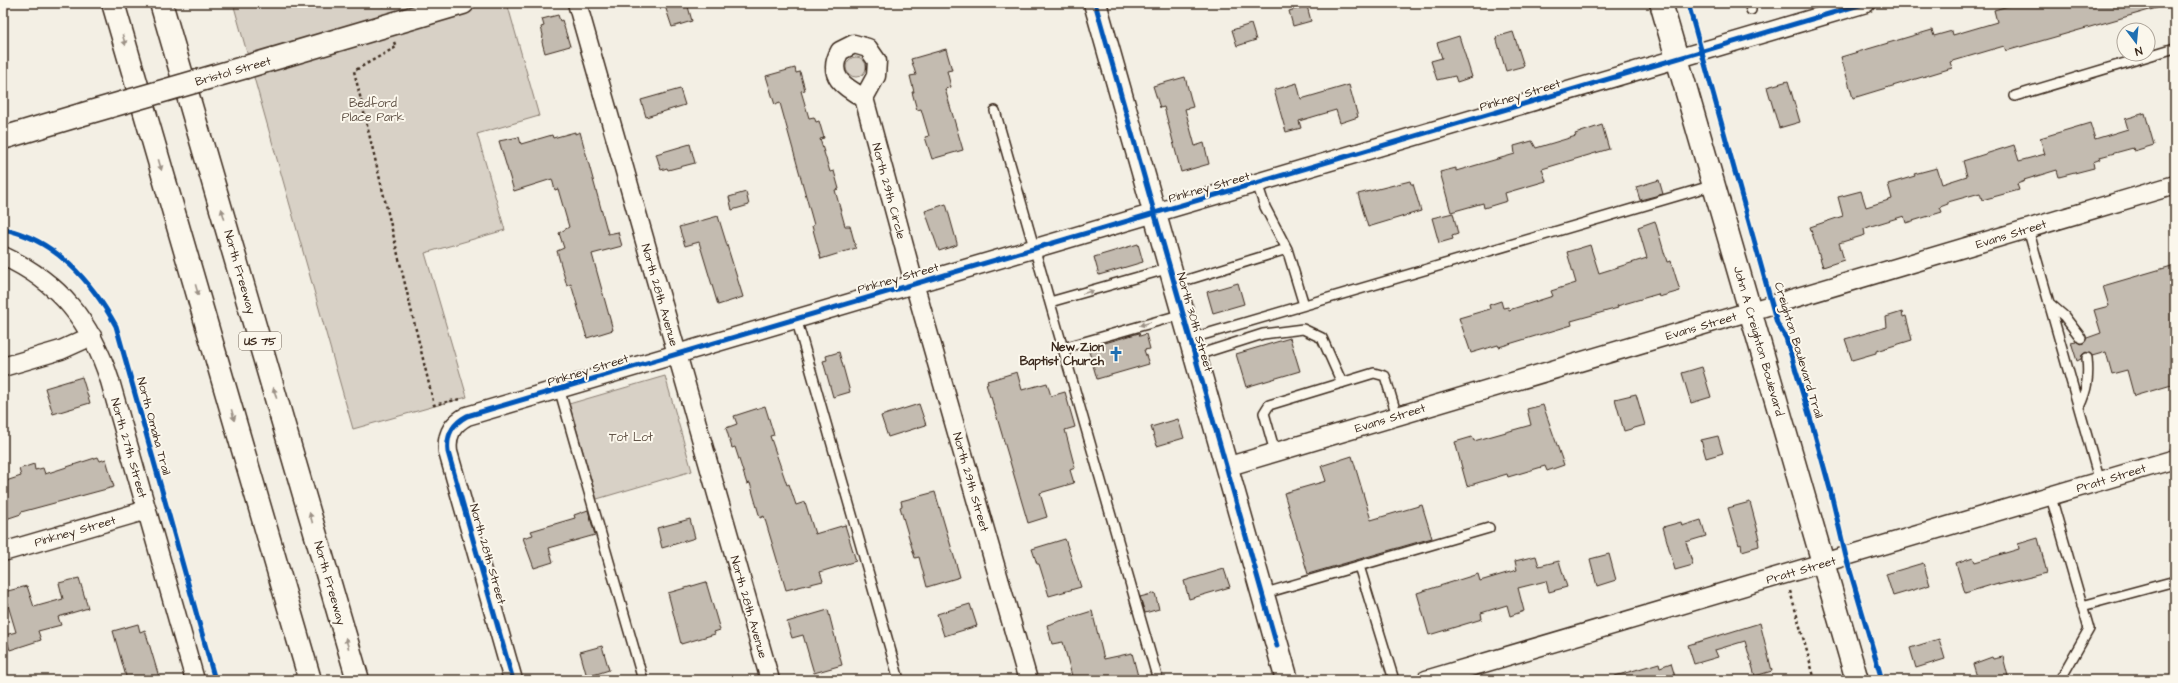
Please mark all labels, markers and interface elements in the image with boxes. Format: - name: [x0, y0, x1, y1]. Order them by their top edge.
- north arrow: [2116, 22, 2156, 62]
- one-way arrow: [121, 35, 127, 47]
- text: N: [2133, 43, 2144, 59]
- street label: Bristol Street: [193, 52, 273, 90]
- street label: Pinkney Street: [1478, 75, 1563, 117]
- park label: Bedford Place Park: [342, 95, 405, 126]
- street label: North 29th Circle: [868, 141, 910, 241]
- one-way arrow: [157, 160, 163, 172]
- street label: Pinkney Street: [1167, 168, 1252, 208]
- one-way arrow: [220, 208, 226, 220]
- street label: Evans Street: [1974, 216, 2049, 253]
- street label: North Freeway: [218, 228, 260, 317]
- street label: North 28th Avenue: [637, 242, 682, 349]
- street label: Pinkney Street: [856, 259, 941, 299]
- street label: John A Creighton Boulevard: [1728, 264, 1788, 418]
- street label: North 30th Street: [1172, 270, 1217, 374]
- street label: Creighton Boulevard Trail: [1769, 280, 1827, 421]
- one-way arrow: [194, 284, 200, 296]
- one-way arrow: [1081, 288, 1094, 294]
- street label: Evans Street: [1664, 308, 1739, 345]
- one-way arrow: [1139, 322, 1151, 328]
- road number: US 75: [239, 332, 281, 350]
- place label: New Zion Baptist Church: [1020, 339, 1105, 371]
- church icon: New Zion Baptist Church: [1107, 345, 1125, 363]
- street label: Pinkney Street: [546, 350, 631, 392]
- street label: North Omaha Trail: [132, 375, 175, 477]
- one-way arrow: [272, 386, 278, 398]
- street label: North 27th Street: [106, 396, 151, 500]
- street label: Evans Street: [1353, 400, 1428, 437]
- one-way arrow: [230, 409, 236, 421]
- park label: Tot Lot: [609, 429, 653, 446]
- street label: North 29th Street: [948, 430, 993, 534]
- street label: Pratt Street: [2074, 460, 2148, 497]
- street label: North 28th Street: [465, 502, 510, 606]
- one-way arrow: [308, 511, 314, 523]
- street label: Pinkney Street: [33, 512, 118, 552]
- street label: North Freeway: [308, 539, 350, 628]
- street label: Pratt Street: [1764, 552, 1838, 589]
- street label: North 28th Avenue: [726, 554, 771, 661]
- one-way arrow: [344, 636, 350, 648]

